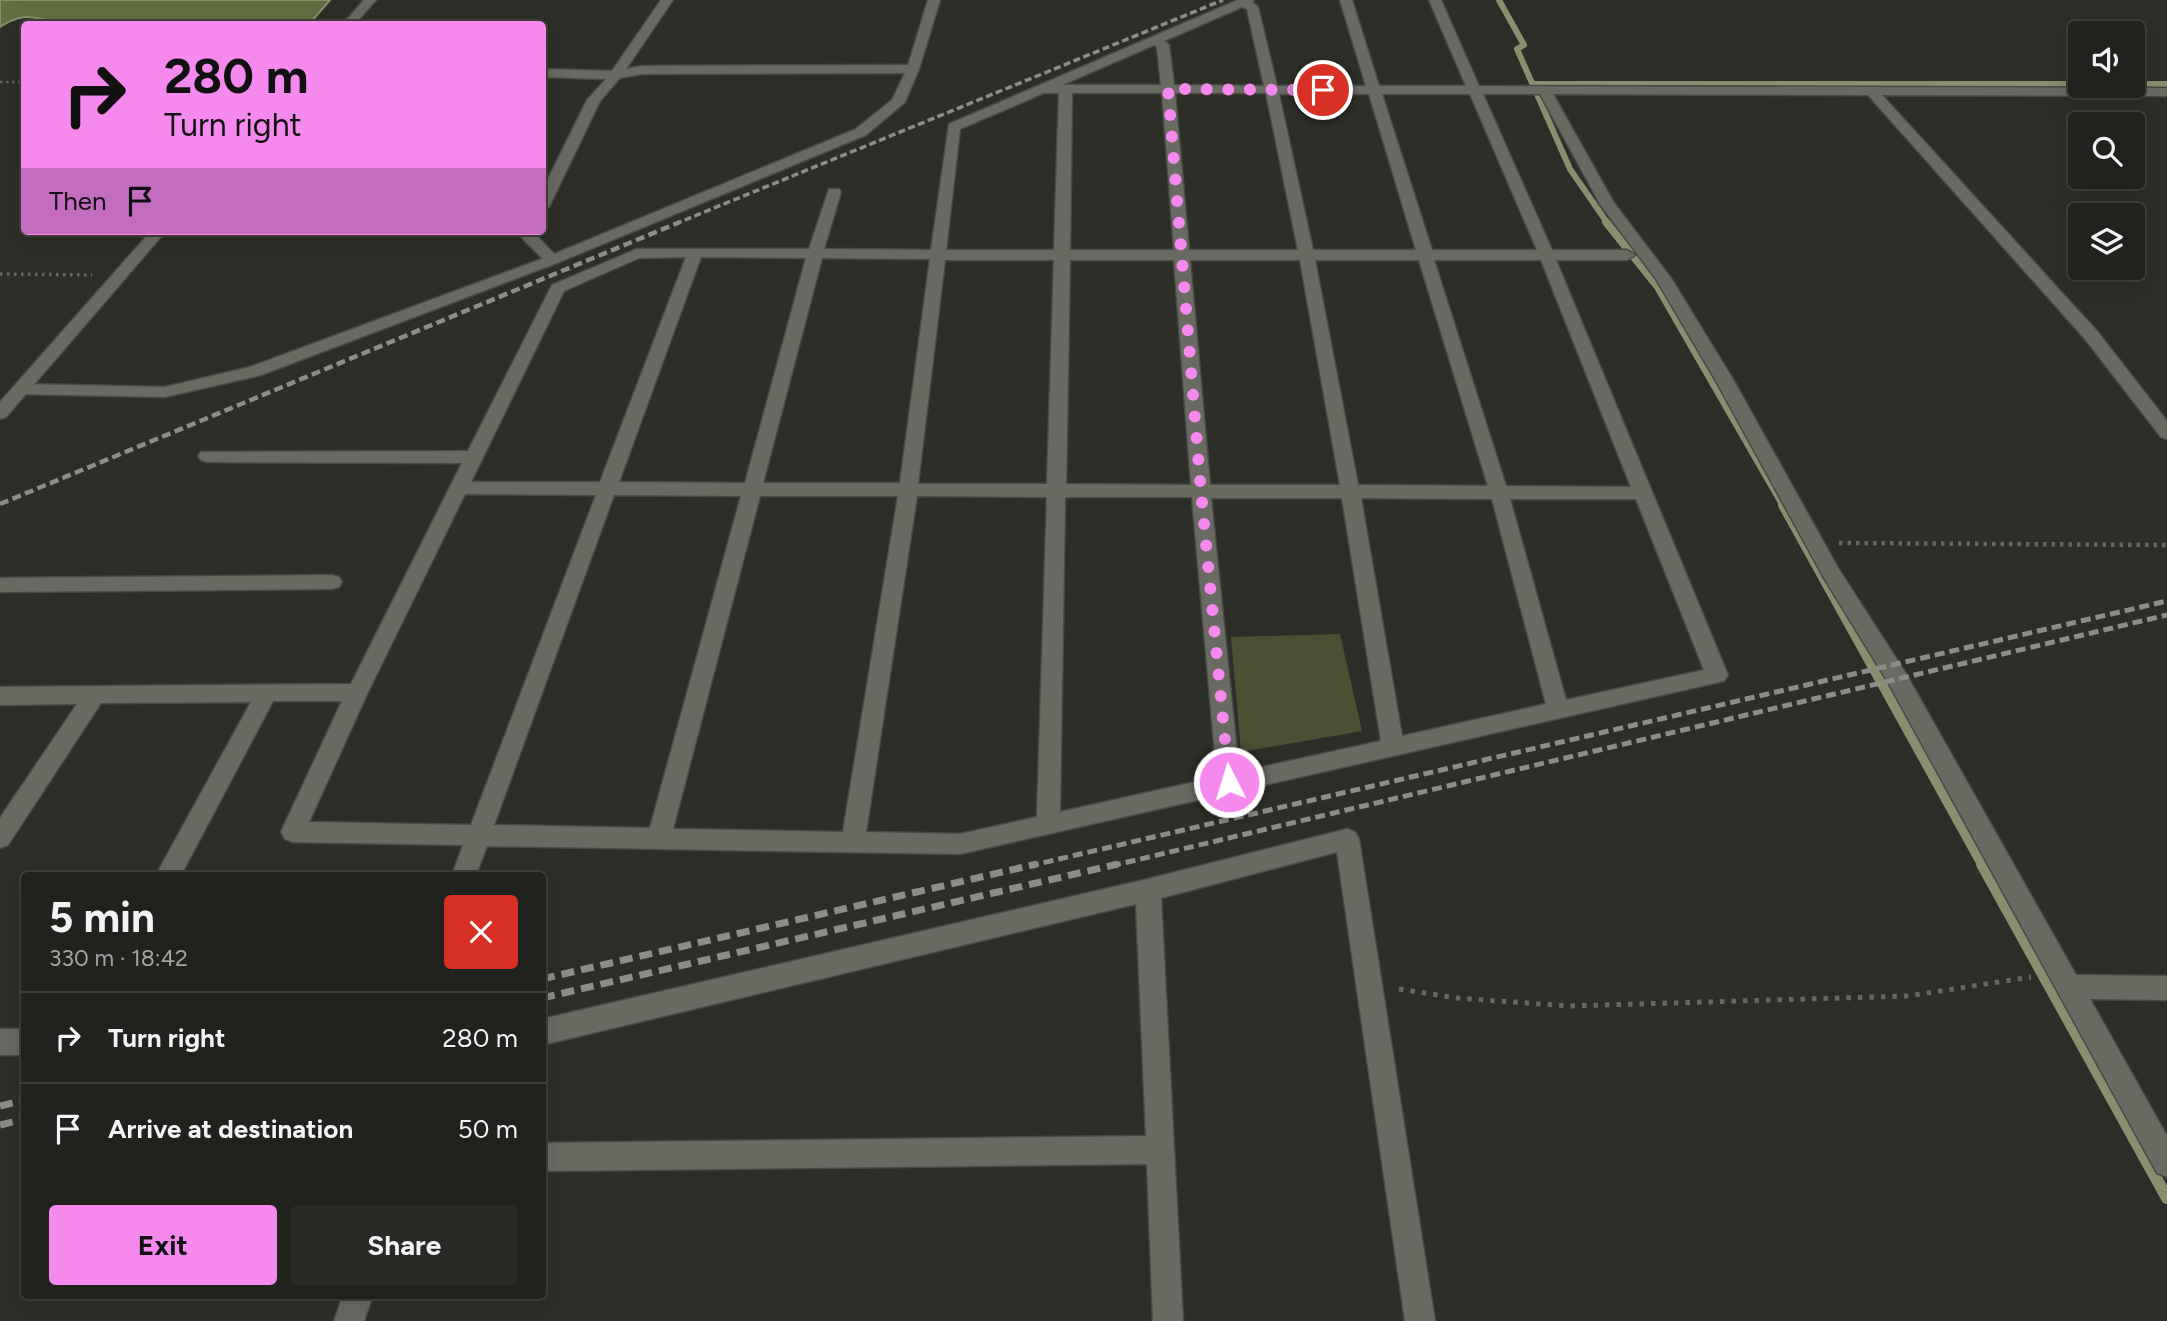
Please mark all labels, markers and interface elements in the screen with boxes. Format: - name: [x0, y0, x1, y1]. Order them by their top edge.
- map controls: [2068, 21, 2145, 280]
- button: sound: [2068, 21, 2145, 98]
- text: 280 m: [164, 46, 309, 105]
- icon: right: [49, 49, 140, 140]
- pin: [1293, 60, 1353, 120]
- icon: arrive: [1304, 71, 1342, 109]
- text: Turn right: [164, 106, 302, 144]
- button: search: [2068, 112, 2145, 189]
- icon: arrive: [121, 182, 159, 220]
- text: Then: [49, 185, 107, 217]
- button: layers: [2068, 203, 2145, 280]
- position arrow: [1192, 745, 1266, 819]
- text: 5 min: [49, 892, 155, 943]
- button: close: [444, 895, 518, 969]
- text: 330 m · 18:42: [49, 944, 188, 972]
- icon: right: [49, 1019, 87, 1057]
- text: Turn right: [108, 1022, 225, 1054]
- text: 280 m: [442, 1022, 518, 1054]
- icon: arrive: [49, 1110, 87, 1148]
- text: Arrive at destination: [108, 1113, 353, 1145]
- text: 50 m: [458, 1113, 518, 1145]
- button: Exit: [49, 1205, 277, 1285]
- button: Share: [291, 1205, 518, 1285]

